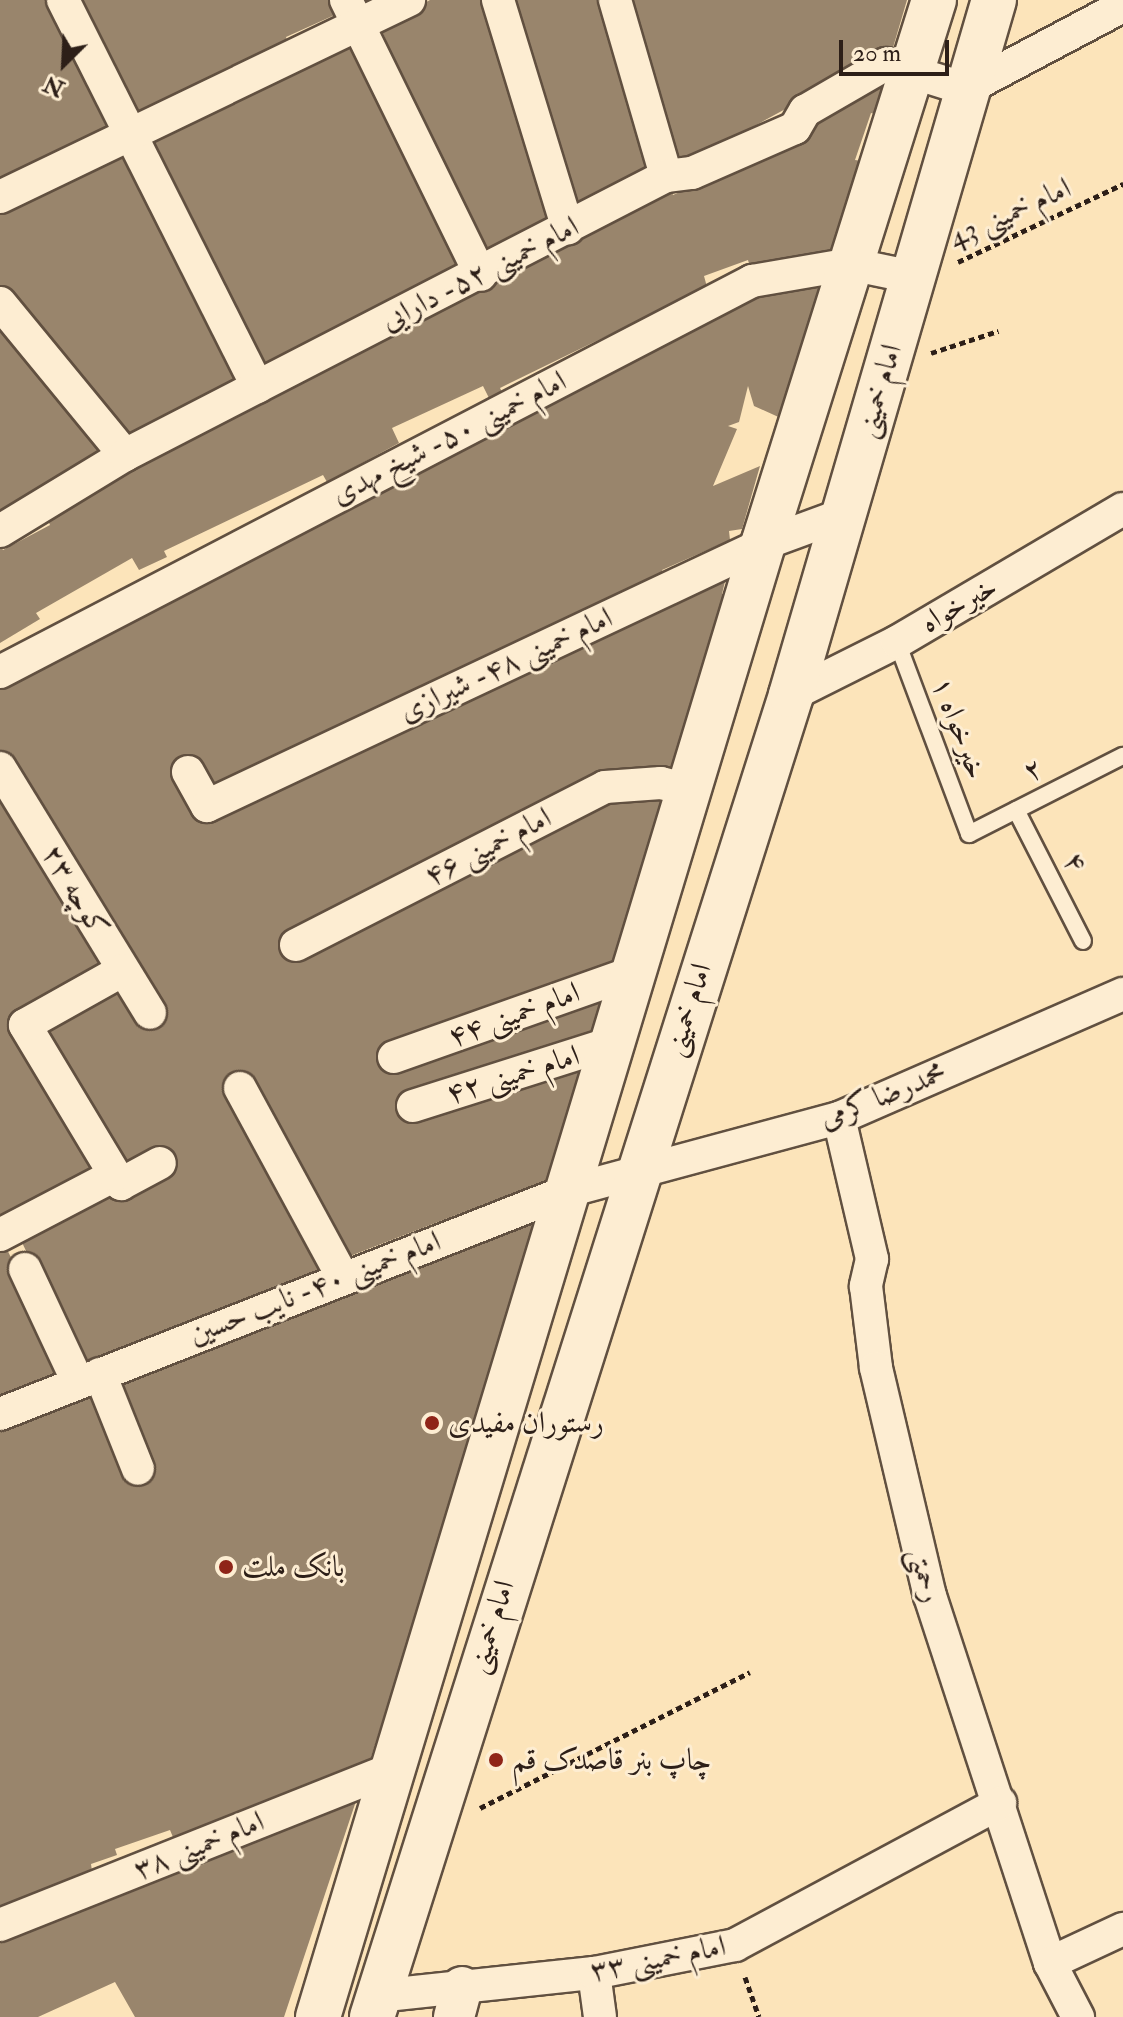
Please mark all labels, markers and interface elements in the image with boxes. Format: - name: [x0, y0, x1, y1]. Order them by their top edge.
- north arrow: [24, 24, 104, 104]
- scale bar: [843, 24, 953, 74]
- text: 20 m: [853, 38, 901, 69]
- text: N: [40, 69, 69, 103]
- street label: امام خمینی 43: [943, 170, 1077, 256]
- street label: امام خمینی ۵۲- دارایی: [375, 209, 585, 339]
- street label: امام خمینی: [848, 340, 910, 442]
- street label: امام خمینی ۵۰- شیخ مهدی: [325, 363, 573, 513]
- street label: خیرخواه: [914, 569, 1004, 641]
- street label: امام خمینی ۴۸- شیرازی: [394, 600, 618, 730]
- street label: خیرخواه ۱: [923, 672, 995, 784]
- street label: ۲: [1017, 750, 1049, 790]
- street label: امام خمینی ۴۶: [419, 800, 557, 894]
- street label: کوچه ۲۳: [34, 838, 116, 944]
- street label: ۴: [1055, 846, 1095, 878]
- street label: امام خمینی: [656, 959, 720, 1061]
- street label: امام خمینی ۴۴: [443, 975, 585, 1055]
- street label: امام خمینی ۴۲: [442, 1038, 584, 1112]
- street label: محمدرضا کرمی: [814, 1054, 952, 1138]
- street label: امام خمینی ۴۰- نایب حسین: [184, 1223, 446, 1353]
- place label: رستوران مفیدی: [448, 1405, 604, 1441]
- marker: رستوران مفیدی: [423, 1414, 441, 1432]
- street label: رحمتی: [900, 1543, 950, 1607]
- place label: بانک ملت: [242, 1549, 345, 1585]
- marker: بانک ملت: [217, 1558, 235, 1576]
- street label: امام خمینی: [459, 1576, 523, 1678]
- place label: چاپ بنر قاصدک قم: [512, 1742, 711, 1778]
- marker: چاپ بنر قاصدک قم: [487, 1751, 505, 1769]
- street label: امام خمینی ۳۸: [129, 1804, 269, 1888]
- street label: امام خمینی ۳۳: [587, 1928, 729, 1990]

